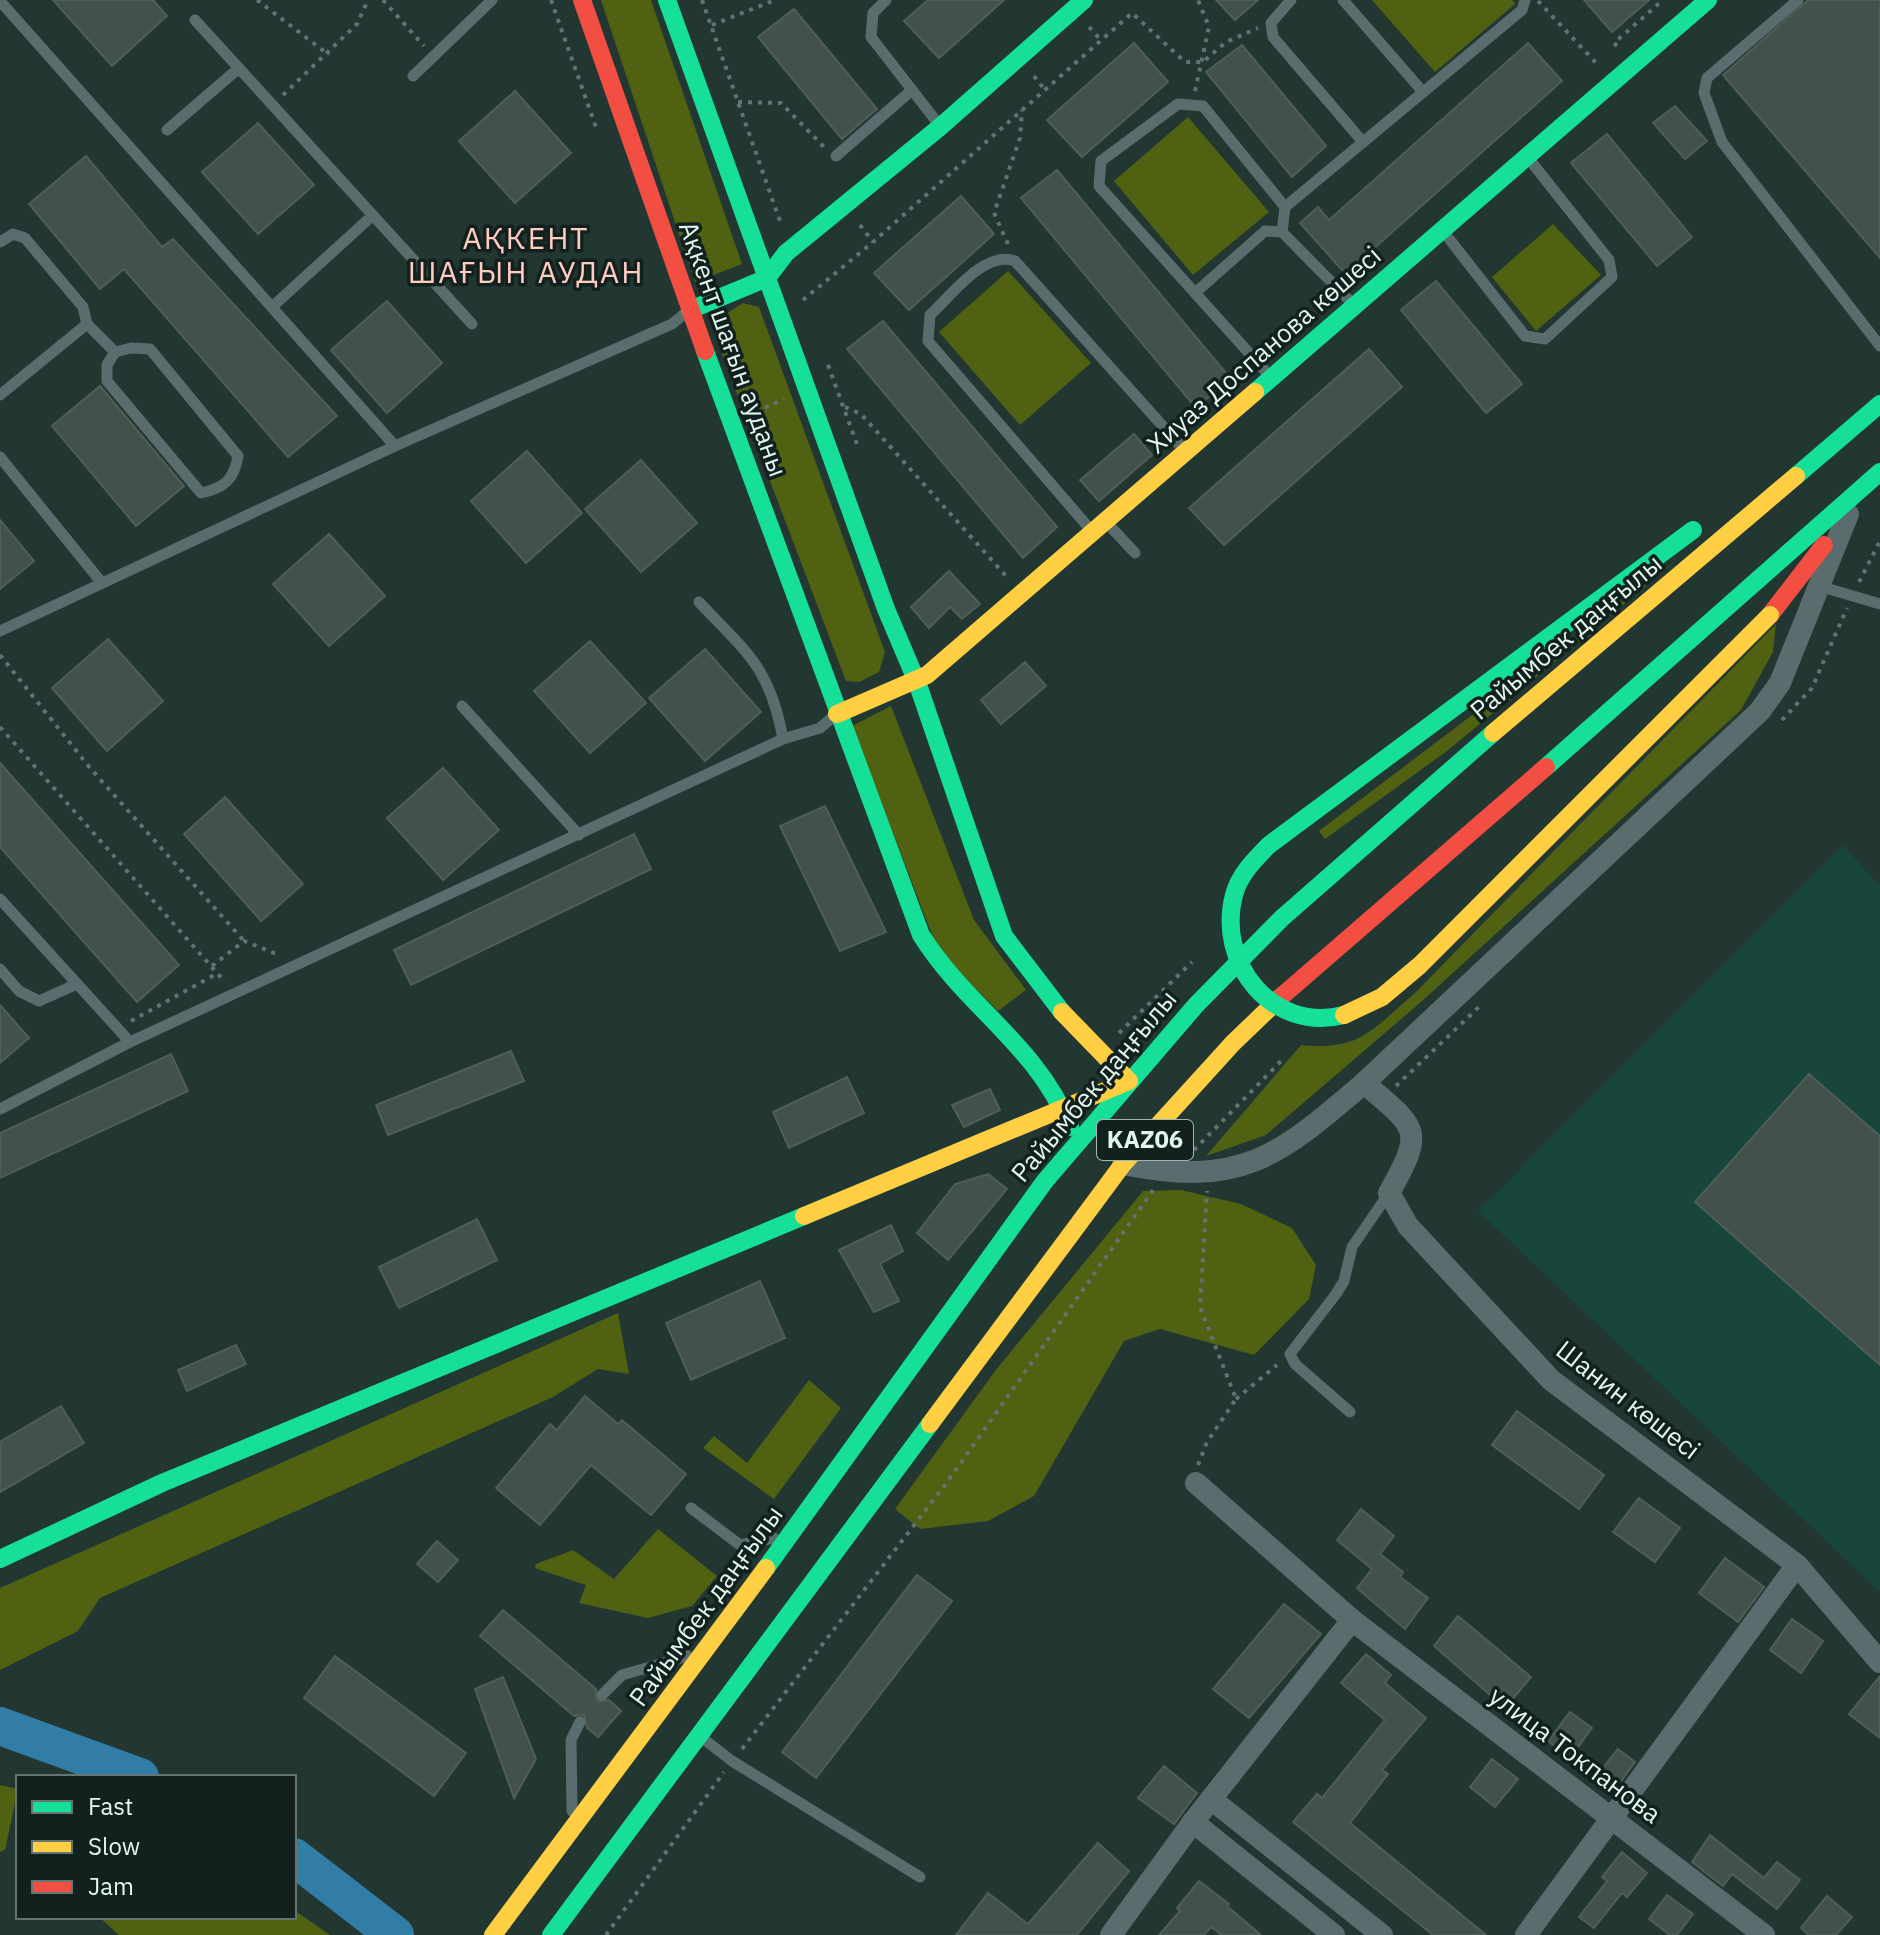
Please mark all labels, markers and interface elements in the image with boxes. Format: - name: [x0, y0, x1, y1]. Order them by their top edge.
- street label: Ақкент шағын ауданы: [672, 216, 796, 481]
- district label: АҚКЕНТ ШАҒЫН АУДАН: [408, 218, 644, 291]
- street label: Хиуаз Доспанова көшесі: [1139, 238, 1387, 460]
- street label: Райымбек даңғылы: [1462, 546, 1668, 727]
- street label: Райымбек даңғылы: [1003, 982, 1184, 1188]
- road number: KАZ06: [1097, 1120, 1193, 1160]
- street label: Шанин көшесі: [1550, 1332, 1708, 1466]
- street label: Райымбек даңғылы: [621, 1498, 790, 1713]
- street label: улица Токпанова: [1483, 1678, 1669, 1830]
- legend: [16, 1775, 296, 1919]
- text: Fast: [88, 1790, 133, 1822]
- text: Slow: [88, 1830, 140, 1862]
- text: Jam: [88, 1870, 134, 1902]

